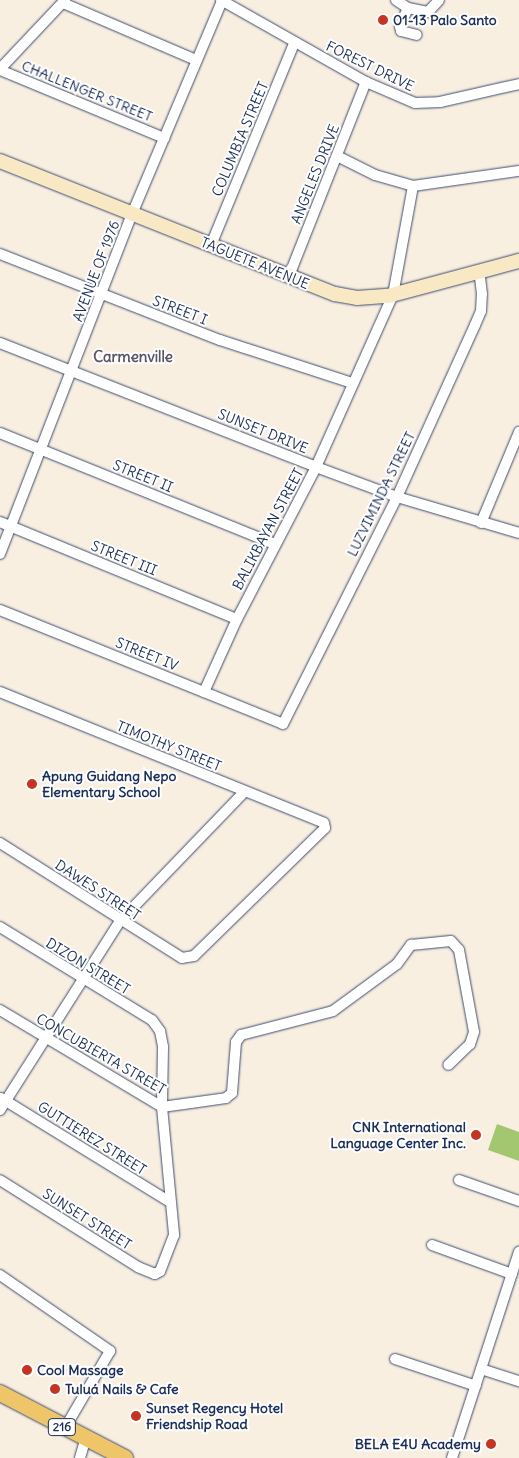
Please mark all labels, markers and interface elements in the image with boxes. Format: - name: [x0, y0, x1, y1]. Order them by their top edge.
- place label: 01-13 Palo Santo: [393, 12, 497, 28]
- marker: 01-13 Palo Santo: [377, 14, 389, 26]
- street label: FOREST DRIVE: [323, 37, 417, 95]
- street label: CHALLENGER STREET: [19, 57, 155, 125]
- street label: COLUMBIA STREET: [208, 79, 272, 199]
- street label: ANGELES DRIVE: [287, 122, 343, 226]
- street label: AVENUE OF 1976: [69, 218, 123, 324]
- street label: TAGUETE AVENUE: [198, 234, 312, 292]
- street label: STREET I: [150, 292, 210, 328]
- district label: Carmenville: [93, 348, 173, 366]
- street label: SUNSET DRIVE: [216, 405, 310, 457]
- street label: LUZVIMINDA STREET: [343, 429, 419, 559]
- street label: STREET II: [111, 456, 175, 496]
- street label: BALIKBAYAN STREET: [229, 465, 307, 593]
- street label: STREET III: [89, 537, 159, 579]
- street label: STREET IV: [113, 634, 181, 674]
- street label: TIMOTHY STREET: [114, 717, 224, 775]
- place label: Apung Guidang Nepo Elementary School: [42, 768, 176, 800]
- marker: Apung Guidang Nepo Elementary School: [26, 778, 38, 790]
- street label: DAWES STREET: [52, 856, 144, 924]
- street label: DIZON STREET: [43, 934, 133, 998]
- street label: CONCUBIERTA STREET: [33, 1010, 169, 1098]
- street label: GUTTIEREZ STREET: [35, 1098, 149, 1178]
- place label: CNK International Language Center Inc.: [330, 1119, 466, 1152]
- marker: CNK International Language Center Inc.: [470, 1129, 482, 1141]
- street label: SUNSET STREET: [40, 1185, 134, 1253]
- place label: Cool Massage: [37, 1362, 124, 1378]
- marker: Cool Massage: [21, 1364, 33, 1376]
- place label: Tuluá Nails & Cafe: [65, 1381, 179, 1397]
- marker: Tuluá Nails & Cafe: [49, 1383, 61, 1395]
- place label: Sunset Regency Hotel Friendship Road: [146, 1400, 283, 1432]
- marker: Sunset Regency Hotel Friendship Road: [130, 1410, 142, 1422]
- road number: 216: [47, 1418, 77, 1436]
- place label: BELA E4U Academy: [355, 1436, 481, 1452]
- marker: BELA E4U Academy: [485, 1438, 497, 1450]

